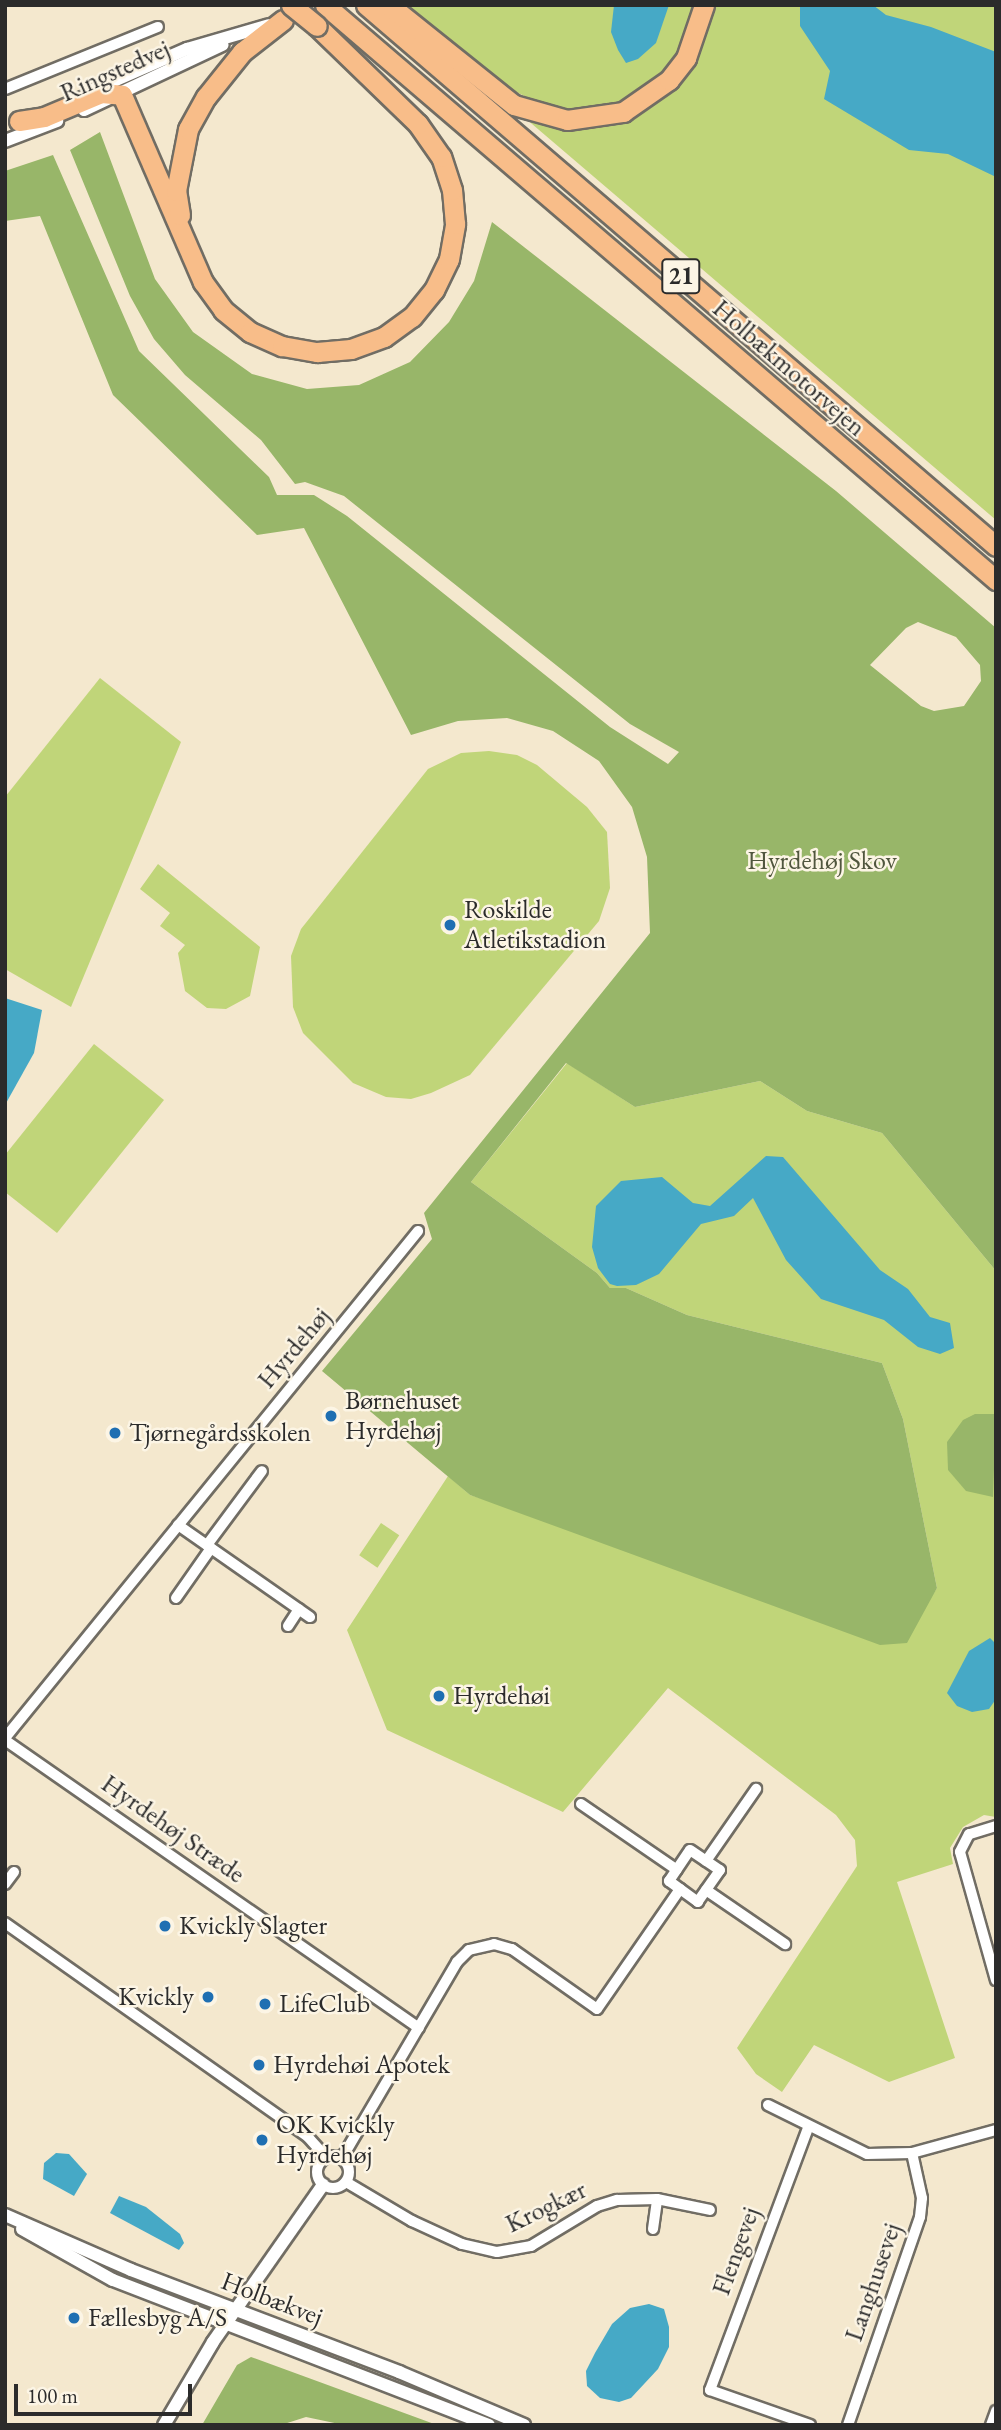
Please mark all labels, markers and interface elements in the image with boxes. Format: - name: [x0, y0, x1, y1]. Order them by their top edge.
- street label: Ringstedvej: [56, 33, 174, 109]
- road number: 21: [660, 256, 702, 296]
- street label: Holbækmotorvejen: [706, 293, 872, 443]
- park label: Hyrdehøj Skov: [747, 845, 897, 877]
- place label: Roskilde Atletikstadion: [464, 894, 606, 956]
- marker: Roskilde Atletikstadion: [442, 917, 458, 933]
- street label: Hyrdehøj: [251, 1301, 337, 1395]
- place label: Børnehuset Hyrdehøj: [345, 1385, 459, 1446]
- marker: Børnehuset Hyrdehøj: [323, 1408, 339, 1424]
- place label: Tjørnegårdsskolen: [129, 1417, 311, 1449]
- marker: Tjørnegårdsskolen: [107, 1425, 123, 1441]
- place label: Hyrdehøi: [453, 1680, 550, 1712]
- marker: Hyrdehøi: [431, 1688, 447, 1704]
- street label: Hyrdehøj Stræde: [95, 1768, 251, 1890]
- place label: Kvickly Slagter: [179, 1910, 327, 1942]
- marker: Kvickly Slagter: [157, 1918, 173, 1934]
- place label: Kvickly: [118, 1981, 194, 2013]
- place label: LifeClub: [279, 1988, 370, 2020]
- marker: Kvickly: [200, 1989, 216, 2005]
- marker: LifeClub: [257, 1996, 273, 2012]
- place label: Hyrdehøi Apotek: [273, 2049, 450, 2081]
- marker: Hyrdehøi Apotek: [251, 2057, 267, 2073]
- place label: OK Kvickly Hyrdehøj: [276, 2109, 395, 2170]
- marker: OK Kvickly Hyrdehøj: [254, 2132, 270, 2148]
- street label: Krogkær: [501, 2174, 591, 2240]
- street label: Flengevej: [706, 2203, 766, 2299]
- street label: Langhusevej: [838, 2219, 908, 2345]
- street label: Holbækvej: [217, 2265, 327, 2333]
- place label: Fællesbyg A/S: [88, 2302, 227, 2334]
- marker: Fællesbyg A/S: [66, 2310, 82, 2326]
- scale bar: [18, 2370, 196, 2414]
- text: 100 m: [27, 2382, 78, 2409]

